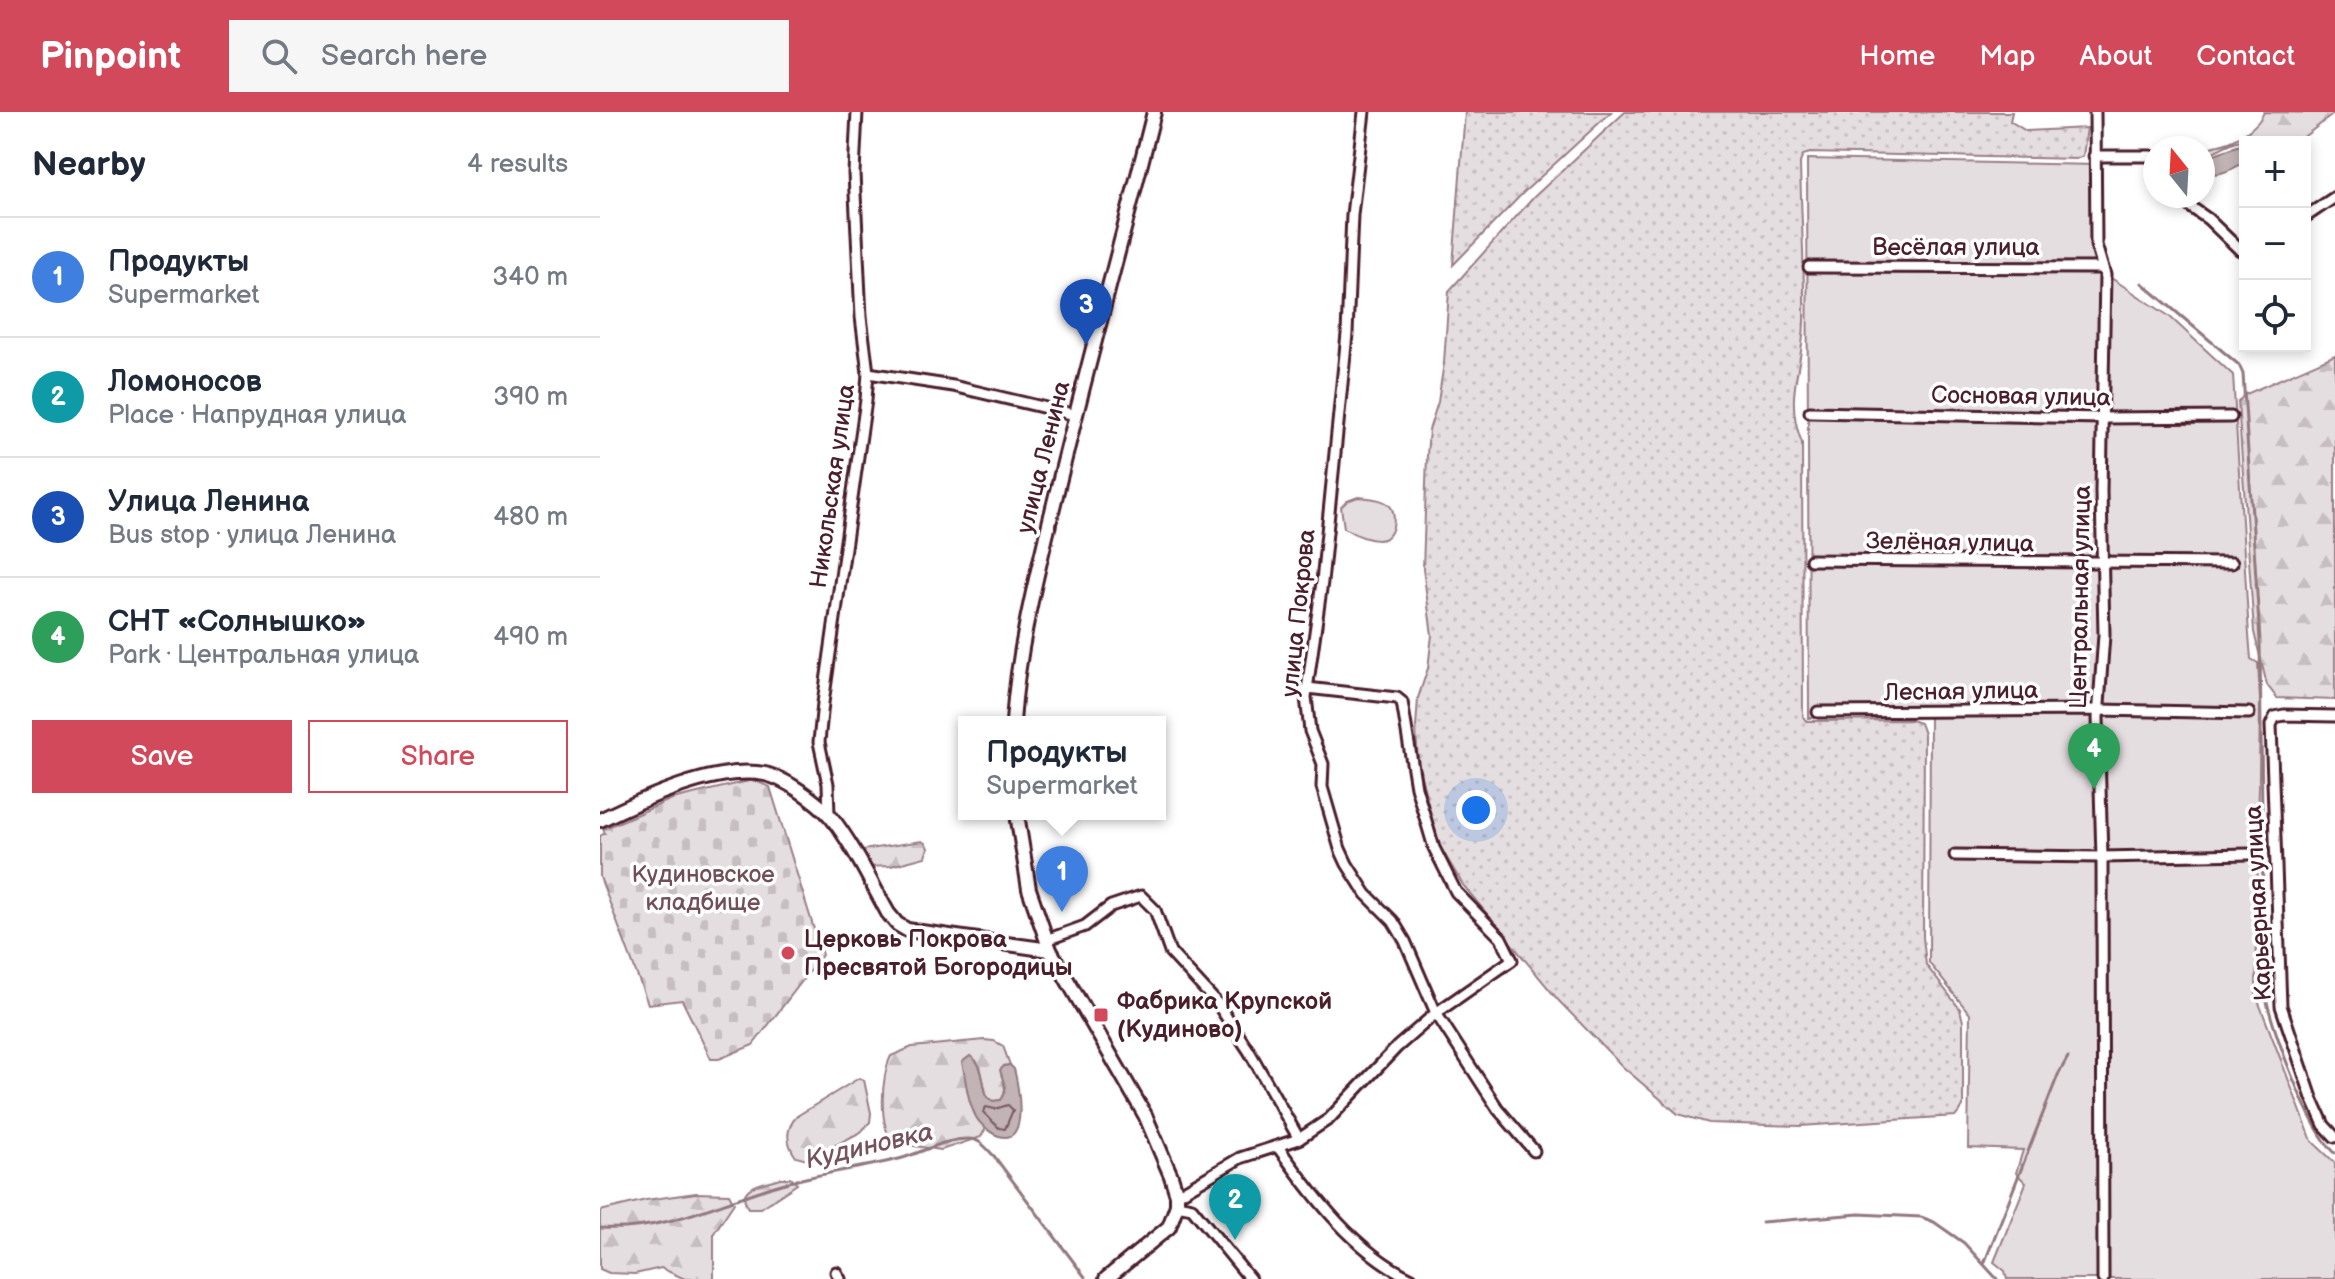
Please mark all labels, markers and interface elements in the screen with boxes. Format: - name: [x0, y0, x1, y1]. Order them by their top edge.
- search box: [229, 20, 789, 92]
- text: Pinpoint: [40, 34, 181, 79]
- icon: search: [257, 34, 301, 78]
- text: Search here: [321, 38, 487, 74]
- text: Home: [1859, 40, 1935, 73]
- text: Map: [1979, 40, 2036, 73]
- text: About: [2080, 40, 2152, 73]
- text: Contact: [2196, 40, 2295, 73]
- north arrow: [2143, 136, 2215, 208]
- map controls: [2239, 136, 2311, 352]
- button: +: [2239, 136, 2311, 208]
- text: Nearby: [32, 144, 146, 185]
- text: 4 results: [467, 149, 568, 180]
- button: −: [2239, 208, 2311, 280]
- street label: Весёлая улица: [1872, 233, 2040, 262]
- text: Продукты: [108, 244, 249, 280]
- text: 1: [53, 262, 63, 293]
- text: 340 m: [492, 262, 568, 293]
- pin: 3: [1060, 279, 1112, 345]
- text: Supermarket: [108, 280, 259, 311]
- button: locate: [2239, 280, 2311, 352]
- text: Ломоносов: [108, 364, 262, 400]
- street label: улица Ленина: [1011, 378, 1076, 536]
- street label: Сосновая улица: [1931, 380, 2111, 413]
- text: 2: [50, 382, 66, 413]
- text: 390 m: [493, 382, 568, 413]
- street label: Никольская улица: [804, 382, 861, 590]
- text: Place · Напрудная улица: [108, 400, 407, 431]
- text: Улица Ленина: [108, 484, 309, 520]
- street label: Центральная улица: [2064, 485, 2097, 709]
- text: 3: [50, 502, 66, 533]
- text: 480 m: [493, 502, 568, 533]
- text: Bus stop · улица Ленина: [108, 520, 396, 551]
- street label: Зелёная улица: [1866, 527, 2034, 558]
- street label: улица Покрова: [1275, 528, 1322, 699]
- text: СНТ «Солнышко»: [108, 604, 367, 640]
- text: 4: [50, 622, 66, 653]
- text: 490 m: [493, 622, 568, 653]
- text: Park · Центральная улица: [108, 640, 419, 671]
- street label: Лесная улица: [1883, 676, 2038, 707]
- popup: [958, 716, 1166, 820]
- button: Save: [32, 720, 292, 793]
- button: Share: [308, 720, 568, 793]
- pin: 4: [2068, 723, 2120, 789]
- text: Продукты: [986, 735, 1128, 771]
- text: Supermarket: [986, 771, 1138, 802]
- your location: [1456, 790, 1496, 830]
- street label: Карьерная улица: [2239, 804, 2278, 1002]
- pin: 1: [1036, 846, 1088, 912]
- park label: Кудиновское кладбище: [631, 860, 775, 917]
- place label: Церковь Покрова Пресвятой Богородицы: [804, 925, 1073, 982]
- marker: Церковь Покрова Пресвятой Богородицы: [779, 944, 797, 962]
- place label: Фабрика Крупской (Кудиново): [1117, 987, 1332, 1044]
- marker: Фабрика Крупской (Кудиново): [1092, 1006, 1110, 1024]
- water label: Кудиновка: [802, 1117, 936, 1176]
- pin: 2: [1209, 1174, 1261, 1240]

